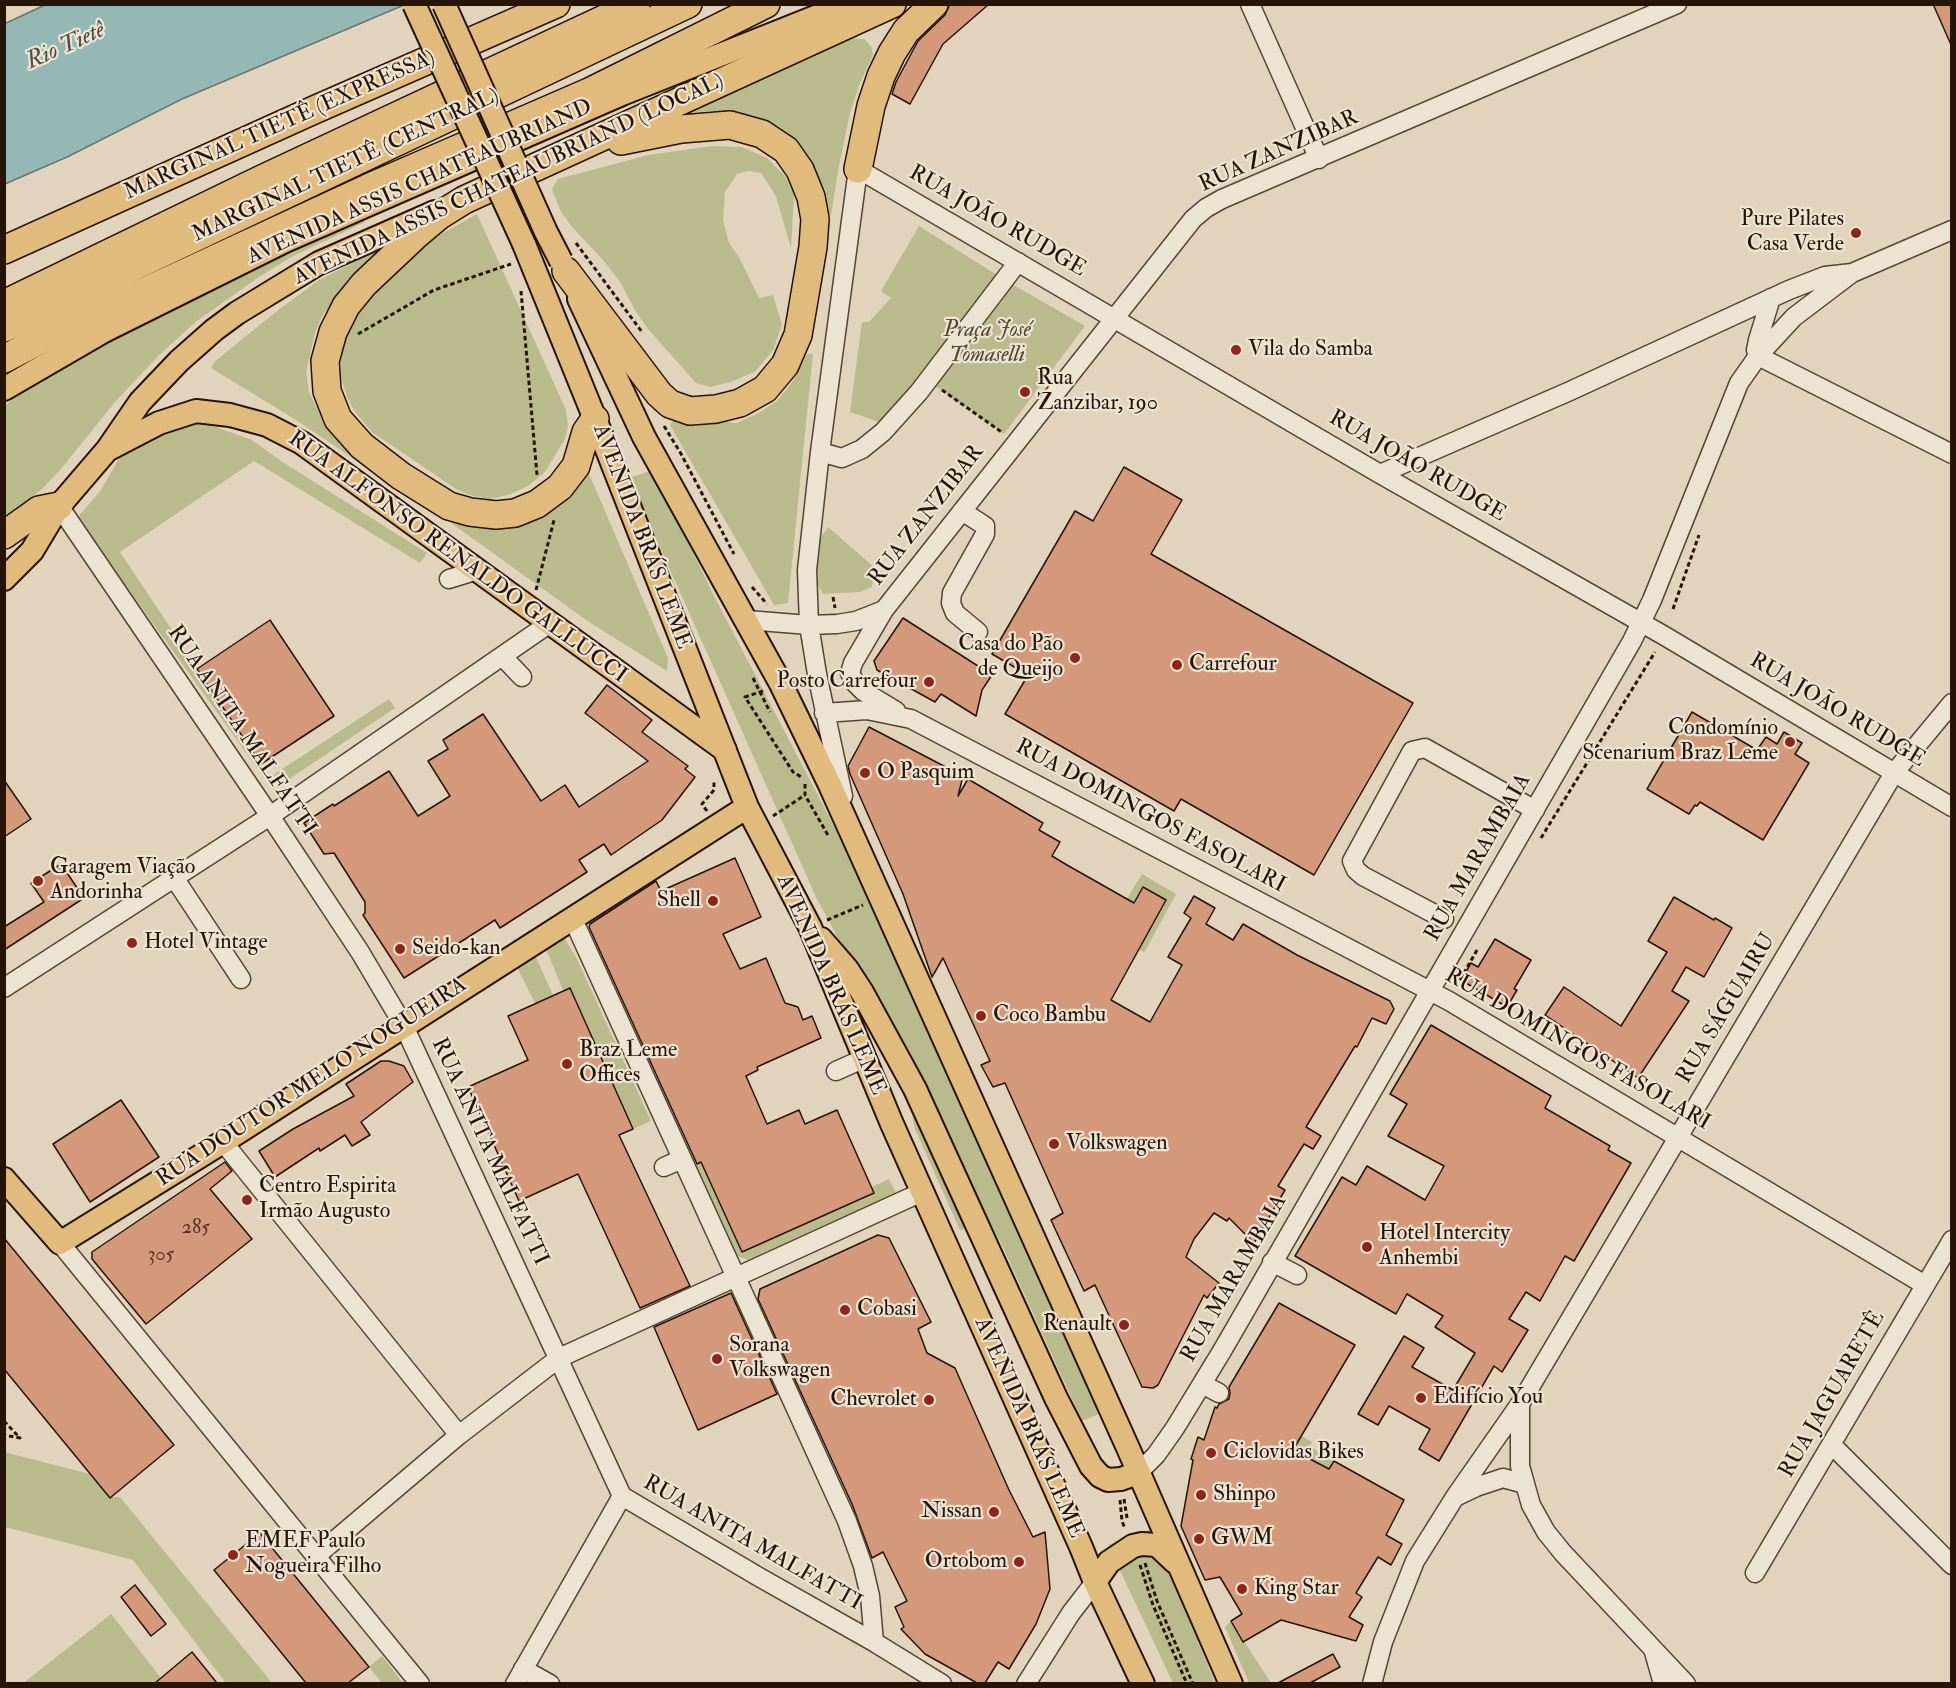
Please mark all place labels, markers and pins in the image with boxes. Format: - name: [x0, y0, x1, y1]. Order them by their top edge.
- place label: Pure Pilates Casa Verde: [1741, 207, 1844, 258]
- marker: Pure Pilates Casa Verde: [1849, 226, 1863, 240]
- place label: Vila do Samba: [1248, 337, 1373, 363]
- marker: Vila do Samba: [1229, 343, 1243, 357]
- place label: Rua Zanzibar, 190: [1037, 366, 1158, 418]
- marker: Rua Zanzibar, 190: [1018, 385, 1032, 399]
- place label: Casa do Pão de Queijo: [958, 632, 1063, 684]
- marker: Casa do Pão de Queijo: [1068, 651, 1082, 665]
- place label: Carrefour: [1189, 652, 1277, 678]
- marker: Carrefour: [1170, 658, 1184, 672]
- place label: Posto Carrefour: [777, 669, 917, 695]
- marker: Posto Carrefour: [922, 675, 936, 689]
- place label: Condomínio Scenarium Braz Leme: [1582, 716, 1778, 768]
- marker: Condomínio Scenarium Braz Leme: [1783, 735, 1797, 749]
- place label: O Pasquim: [877, 760, 974, 786]
- marker: O Pasquim: [858, 766, 872, 780]
- place label: Garagem Viação Andorinha: [50, 855, 195, 906]
- marker: Garagem Viação Andorinha: [31, 874, 45, 888]
- place label: Shell: [657, 888, 701, 914]
- marker: Shell: [706, 894, 720, 908]
- place label: Hotel Vintage: [144, 930, 268, 956]
- marker: Hotel Vintage: [125, 936, 139, 950]
- place label: Seido-kan: [412, 936, 501, 962]
- marker: Seido-kan: [393, 942, 407, 956]
- place label: Coco Bambu: [993, 1003, 1106, 1029]
- marker: Coco Bambu: [974, 1009, 988, 1023]
- place label: Braz Leme Offices: [579, 1038, 677, 1090]
- marker: Braz Leme Offices: [560, 1057, 574, 1071]
- place label: Volkswagen: [1066, 1131, 1168, 1157]
- marker: Volkswagen: [1047, 1137, 1061, 1151]
- place label: Centro Espirita Irmão Augusto: [259, 1174, 396, 1226]
- marker: Centro Espirita Irmão Augusto: [240, 1193, 254, 1207]
- place label: Hotel Intercity Anhembi: [1379, 1221, 1510, 1272]
- marker: Hotel Intercity Anhembi: [1360, 1240, 1374, 1254]
- place label: Cobasi: [857, 1297, 917, 1323]
- marker: Cobasi: [838, 1303, 852, 1317]
- place label: Renault: [1043, 1312, 1112, 1338]
- marker: Renault: [1117, 1318, 1131, 1332]
- place label: Sorana Volkswagen: [729, 1333, 831, 1384]
- marker: Sorana Volkswagen: [710, 1352, 724, 1366]
- place label: Edifício You: [1433, 1385, 1543, 1411]
- place label: Chevrolet: [830, 1387, 917, 1413]
- marker: Edifício You: [1414, 1391, 1428, 1405]
- marker: Chevrolet: [922, 1393, 936, 1407]
- place label: Ciclovidas Bikes: [1223, 1440, 1364, 1466]
- marker: Ciclovidas Bikes: [1204, 1446, 1218, 1460]
- place label: Shinpo: [1213, 1482, 1276, 1508]
- marker: Shinpo: [1194, 1488, 1208, 1502]
- place label: Nissan: [921, 1499, 982, 1525]
- marker: Nissan: [987, 1505, 1001, 1519]
- place label: GWM: [1211, 1526, 1273, 1552]
- place label: EMEF Paulo Nogueira Filho: [245, 1529, 381, 1580]
- marker: GWM: [1192, 1532, 1206, 1546]
- marker: EMEF Paulo Nogueira Filho: [226, 1548, 240, 1562]
- place label: Ortobom: [925, 1549, 1007, 1575]
- marker: Ortobom: [1012, 1555, 1026, 1569]
- place label: King Star: [1254, 1576, 1339, 1602]
- marker: King Star: [1235, 1582, 1249, 1596]

